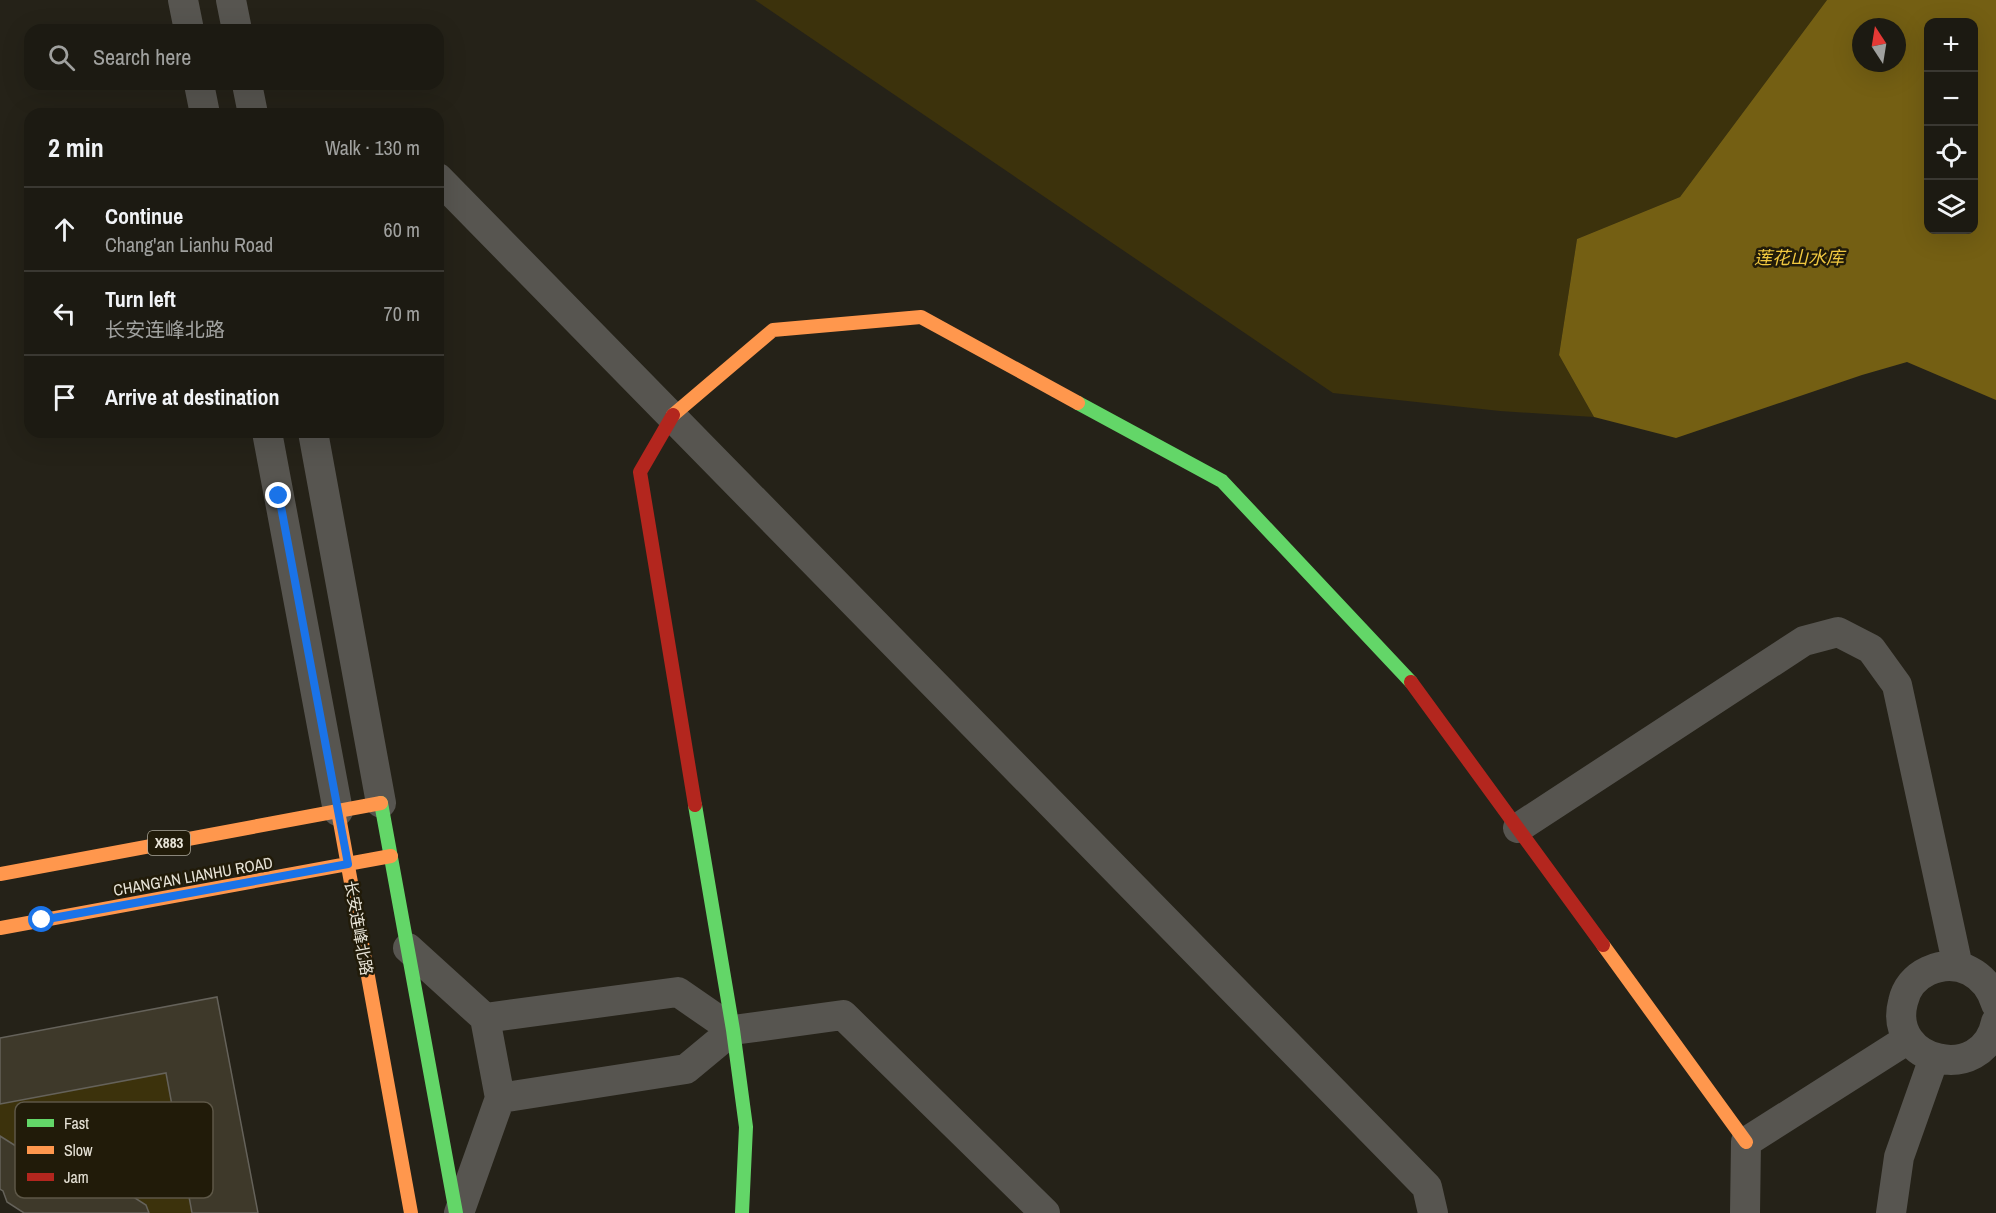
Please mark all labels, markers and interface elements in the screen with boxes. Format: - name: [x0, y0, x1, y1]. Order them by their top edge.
- north arrow: [1852, 18, 1906, 72]
- map controls: [1924, 18, 1978, 234]
- button: +: [1924, 18, 1978, 72]
- search box: [24, 24, 444, 90]
- icon: search: [45, 41, 78, 74]
- text: Search here: [93, 42, 191, 72]
- button: −: [1924, 72, 1978, 126]
- button: locate: [1924, 126, 1978, 180]
- text: 2 min: [48, 130, 104, 165]
- text: Walk · 130 m: [325, 134, 420, 161]
- button: layers: [1924, 180, 1978, 234]
- text: Continue: [105, 201, 183, 231]
- icon: ahead: [48, 213, 81, 246]
- text: 60 m: [384, 216, 420, 243]
- text: Chang'an Lianhu Road: [105, 231, 273, 258]
- water label: 莲花山水库: [1754, 245, 1847, 270]
- text: Turn left: [105, 284, 176, 314]
- icon: left: [48, 297, 81, 330]
- text: 70 m: [384, 300, 420, 327]
- text: 长安连峰北路: [105, 316, 225, 343]
- icon: arrive: [48, 381, 81, 414]
- text: Arrive at destination: [105, 382, 279, 412]
- route end: [265, 482, 291, 508]
- road number: X883: [148, 831, 190, 855]
- street label: CHANG'AN LIANHU ROAD: [112, 851, 274, 901]
- street label: 长安连峰北路: [340, 879, 378, 977]
- route start: [28, 906, 54, 932]
- legend: [15, 1102, 213, 1198]
- text: Fast: [64, 1112, 89, 1134]
- text: Slow: [64, 1139, 93, 1161]
- text: Jam: [64, 1166, 89, 1188]

